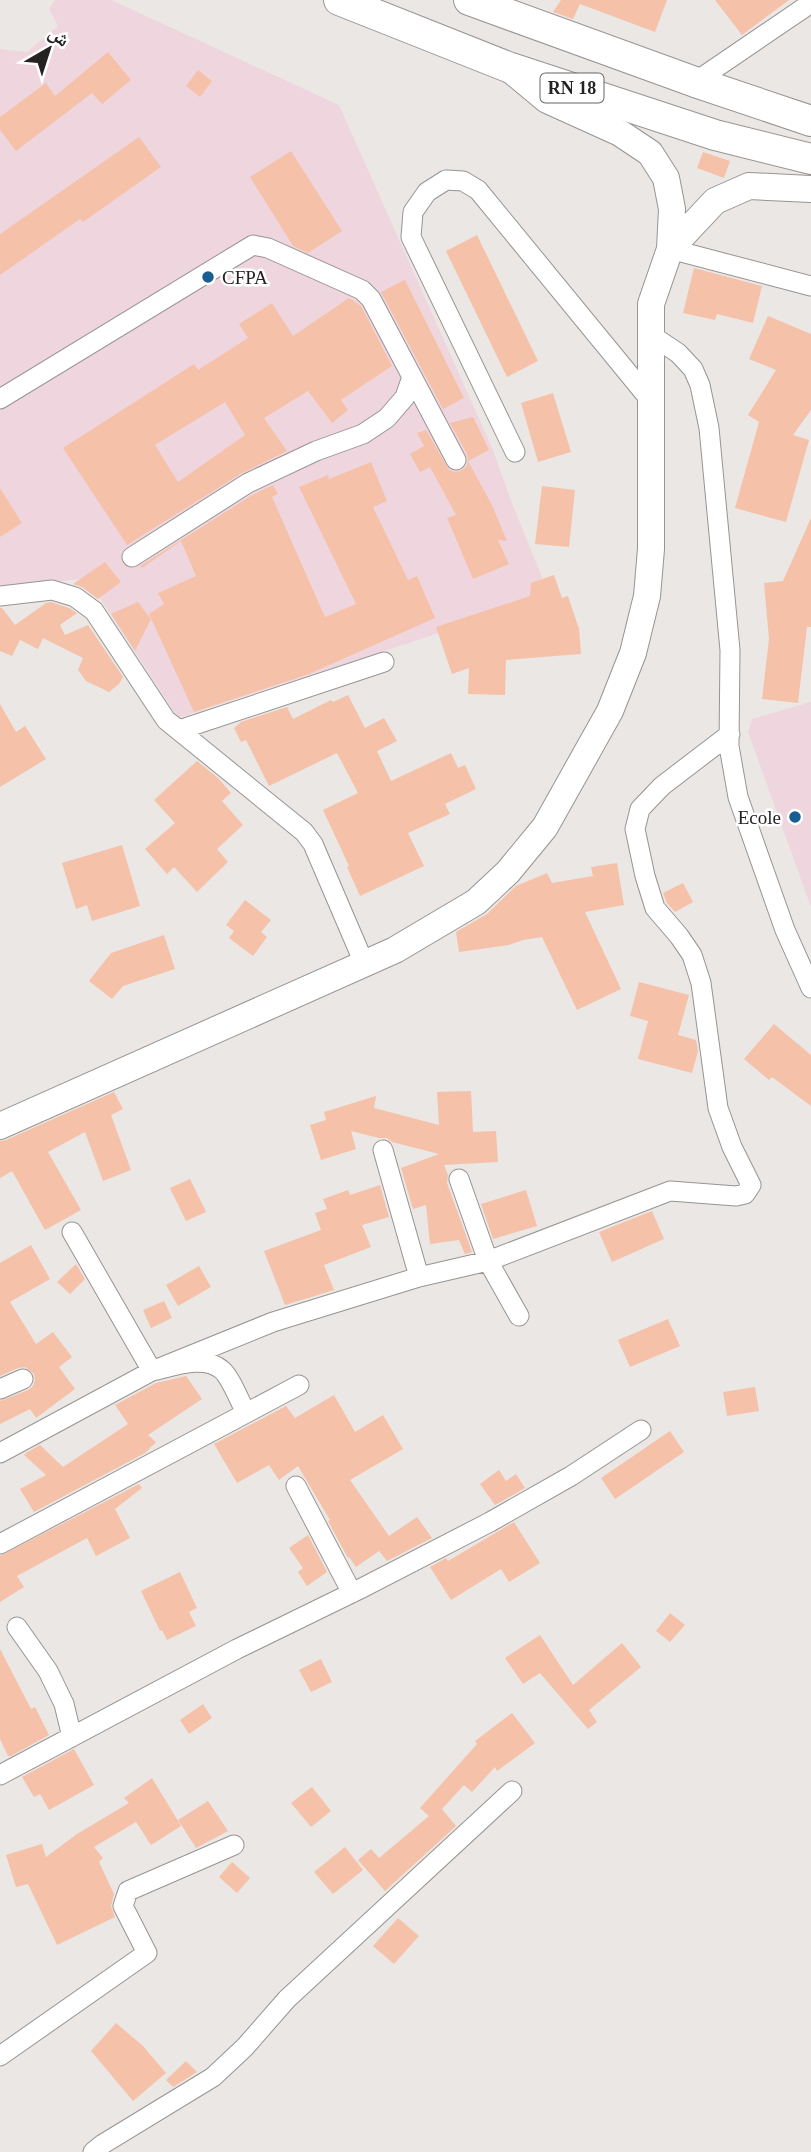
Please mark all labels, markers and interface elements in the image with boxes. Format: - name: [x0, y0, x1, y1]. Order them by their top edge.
- north arrow: [14, 14, 84, 84]
- text: ش: [44, 22, 74, 51]
- road number: RN 18: [540, 74, 604, 102]
- place label: CFPA: [222, 267, 268, 288]
- marker: CFPA: [200, 269, 216, 285]
- place label: Ecole: [738, 807, 781, 828]
- marker: Ecole: [787, 809, 803, 825]

